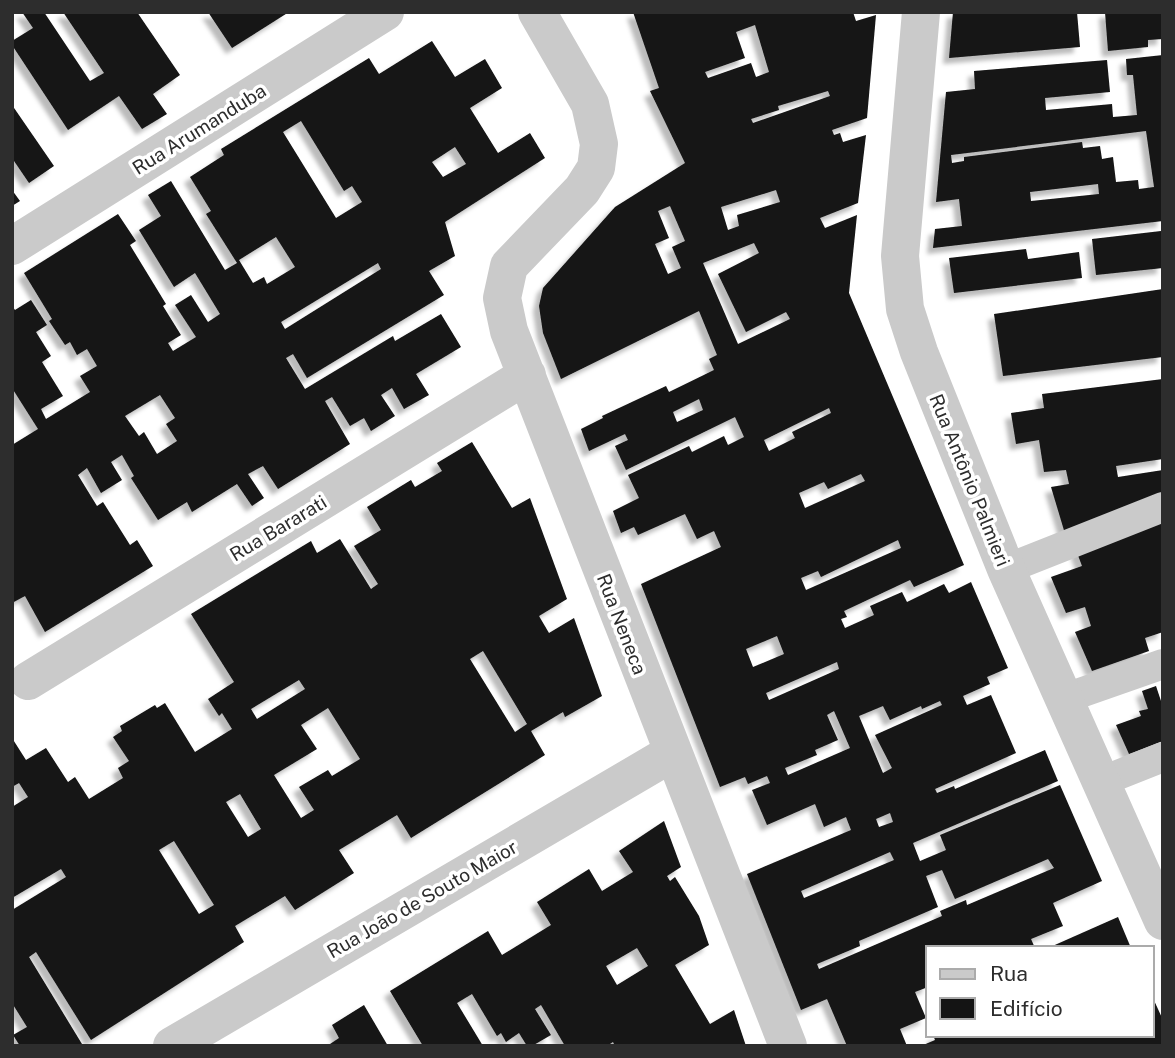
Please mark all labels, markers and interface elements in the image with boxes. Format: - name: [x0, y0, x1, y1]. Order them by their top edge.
- street label: Rua Arumanduba: [128, 79, 270, 179]
- street label: Rua Antônio Palmieri: [925, 391, 1015, 569]
- street label: Rua Bararati: [226, 491, 330, 565]
- street label: Rua Neneca: [593, 570, 651, 678]
- street label: Rua João de Souto Maior: [323, 835, 521, 963]
- legend: [926, 946, 1154, 1037]
- text: Rua: [990, 961, 1028, 986]
- text: Edifício: [990, 996, 1063, 1021]

